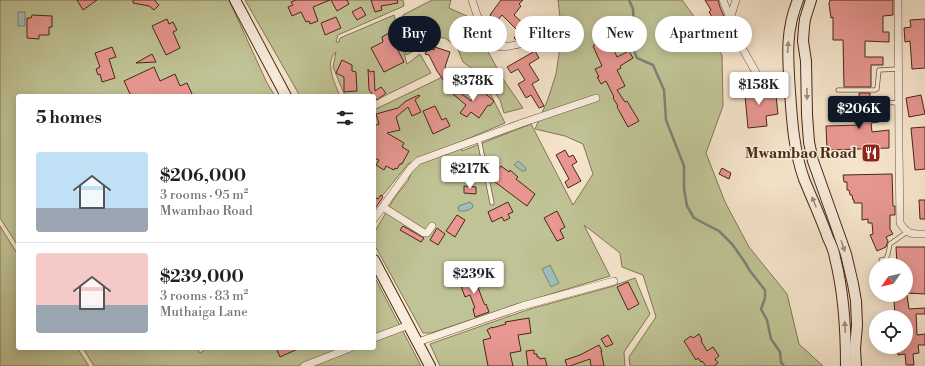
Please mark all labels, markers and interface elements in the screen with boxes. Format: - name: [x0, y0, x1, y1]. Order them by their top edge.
- chip: Buy: [388, 16, 441, 52]
- chip: Rent: [449, 16, 507, 52]
- chip: Filters: [515, 16, 584, 52]
- chip: New: [592, 16, 647, 52]
- chip: Apartment: [655, 16, 752, 52]
- one-way arrow: [784, 41, 791, 53]
- pin: $378K: [445, 68, 501, 102]
- pin: $158K: [731, 72, 787, 106]
- text: $378K: [452, 73, 494, 89]
- text: $158K: [739, 77, 779, 93]
- one-way arrow: [803, 88, 810, 100]
- pin: $206K: [831, 96, 887, 130]
- text: $206K: [837, 101, 881, 117]
- text: 5 homes: [36, 107, 102, 129]
- icon: filters: [334, 107, 356, 129]
- restaurant icon: Mwambao Road: [860, 142, 882, 164]
- place label: Mwambao Road: [745, 144, 858, 163]
- pin: $217K: [442, 156, 498, 190]
- text: $217K: [450, 161, 490, 177]
- text: $206,000: [160, 165, 246, 187]
- icon: home: [68, 168, 116, 216]
- text: 3 rooms · 95 m²: [160, 187, 248, 203]
- one-way arrow: [810, 195, 816, 207]
- text: Mwambao Road: [160, 203, 253, 219]
- one-way arrow: [840, 241, 846, 253]
- north arrow: [869, 258, 913, 302]
- map controls: [869, 258, 913, 354]
- pin: $239K: [446, 261, 502, 295]
- text: $239,000: [160, 266, 244, 288]
- text: $239K: [453, 266, 495, 282]
- icon: home: [68, 269, 116, 317]
- text: 3 rooms · 83 m²: [160, 288, 248, 304]
- text: Muthaiga Lane: [160, 304, 248, 320]
- button: locate: [869, 310, 913, 354]
- one-way arrow: [841, 321, 848, 333]

